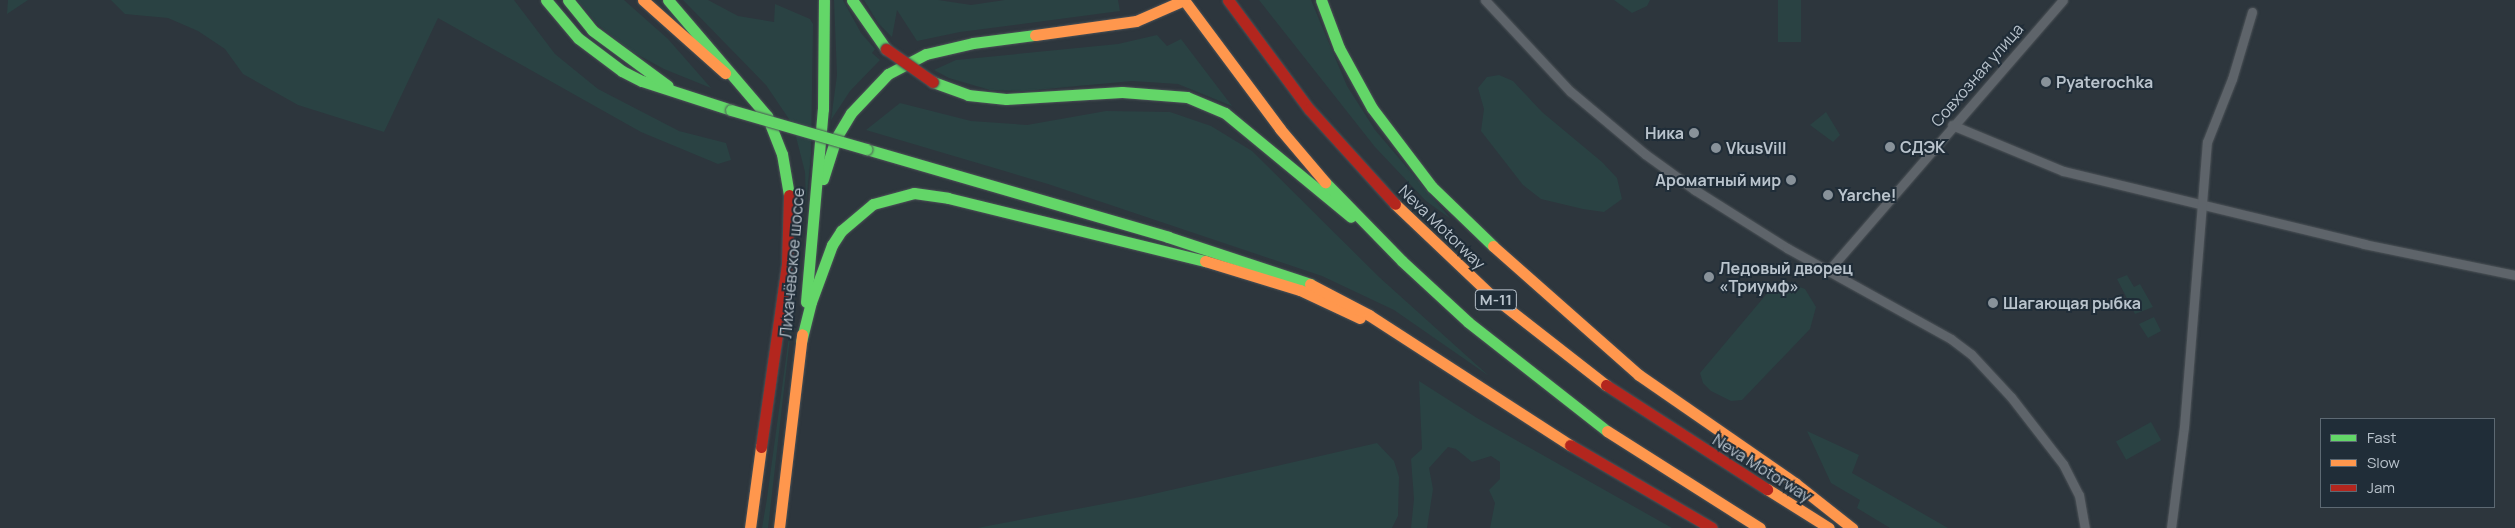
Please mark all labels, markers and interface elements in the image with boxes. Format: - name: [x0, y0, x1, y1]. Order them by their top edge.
- street label: Совхозная улица: [1927, 19, 2027, 131]
- place label: Pyaterochka: [2056, 72, 2153, 92]
- marker: Pyaterochka: [2040, 76, 2052, 88]
- place label: Ника: [1645, 123, 1684, 143]
- marker: Ника: [1688, 127, 1700, 139]
- place label: СДЭК: [1900, 137, 1945, 157]
- place label: VkusVill: [1726, 138, 1786, 158]
- marker: СДЭК: [1884, 141, 1896, 153]
- marker: VkusVill: [1710, 142, 1722, 154]
- place label: Ароматный мир: [1655, 170, 1781, 190]
- marker: Ароматный мир: [1785, 174, 1797, 186]
- street label: Neva Motorway: [1395, 181, 1489, 273]
- place label: Yarche!: [1838, 185, 1897, 205]
- street label: Лихачёвское шоссе: [776, 187, 808, 339]
- marker: Yarche!: [1822, 189, 1834, 201]
- place label: Ледовый дворец «Триумф»: [1719, 258, 1853, 296]
- marker: Ледовый дворец «Триумф»: [1703, 271, 1715, 283]
- road number: М-11: [1475, 288, 1517, 312]
- place label: Шагающая рыбка: [2003, 293, 2141, 313]
- marker: Шагающая рыбка: [1987, 297, 1999, 309]
- legend: [2320, 418, 2495, 508]
- text: Fast: [2367, 427, 2396, 448]
- street label: Neva Motorway: [1709, 430, 1815, 506]
- text: Slow: [2367, 452, 2400, 473]
- text: Jam: [2367, 477, 2395, 498]

